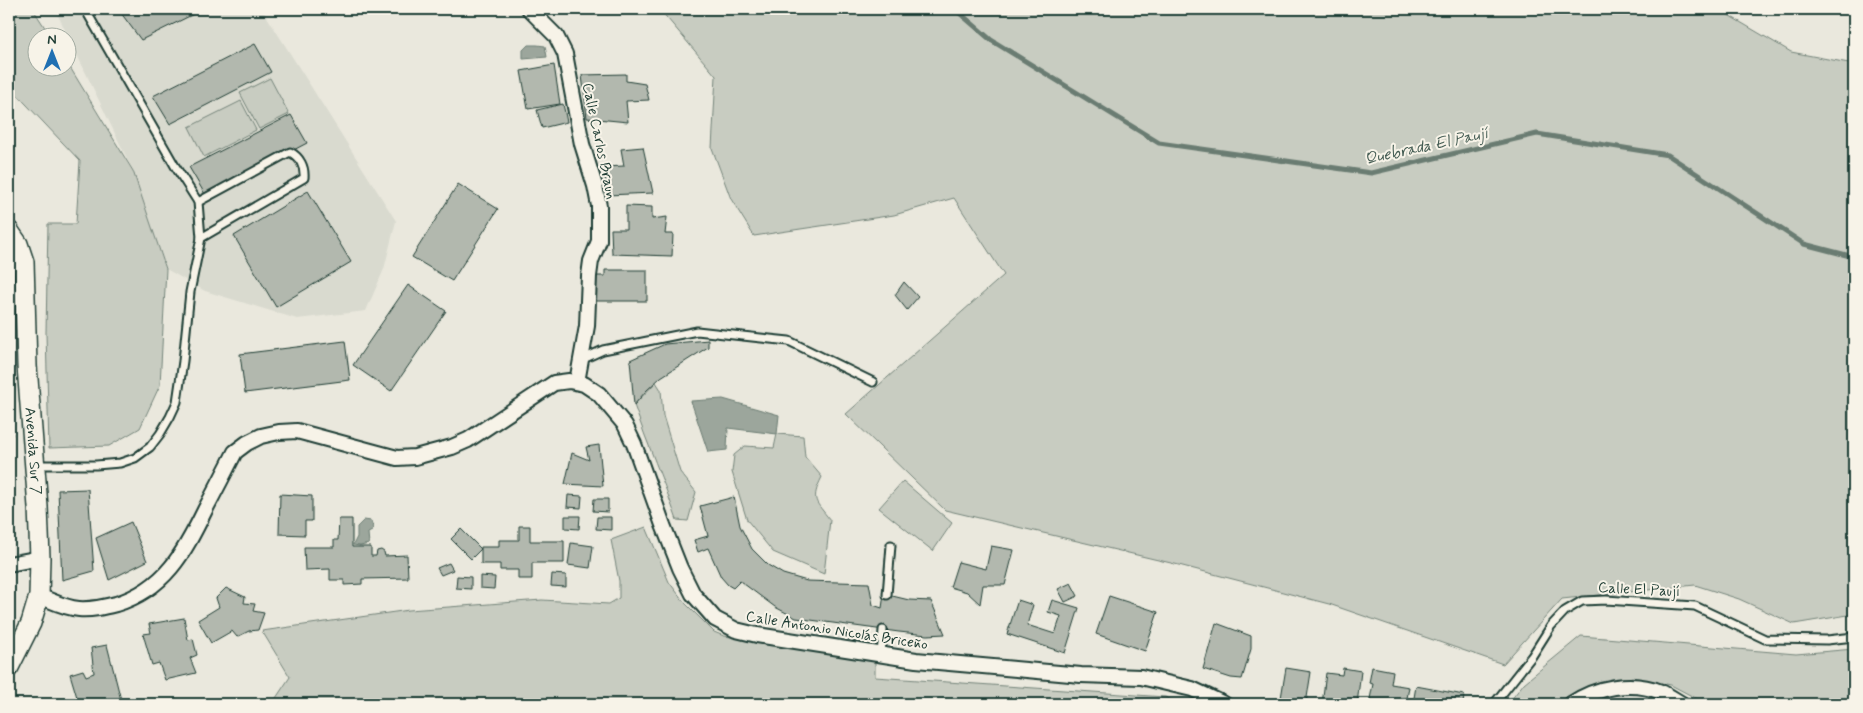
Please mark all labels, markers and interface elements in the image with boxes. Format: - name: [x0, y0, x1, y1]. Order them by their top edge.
- north arrow: [28, 28, 78, 78]
- text: N: [47, 31, 57, 49]
- street label: Calle Carlos Braun: [577, 81, 621, 201]
- water label: Quebrada El Paují: [1363, 123, 1492, 170]
- street label: Avenida Sur 7: [19, 406, 46, 496]
- street label: Calle El Paují: [1597, 578, 1681, 602]
- street label: Calle Antonio Nicolás Briceño: [744, 607, 929, 655]

